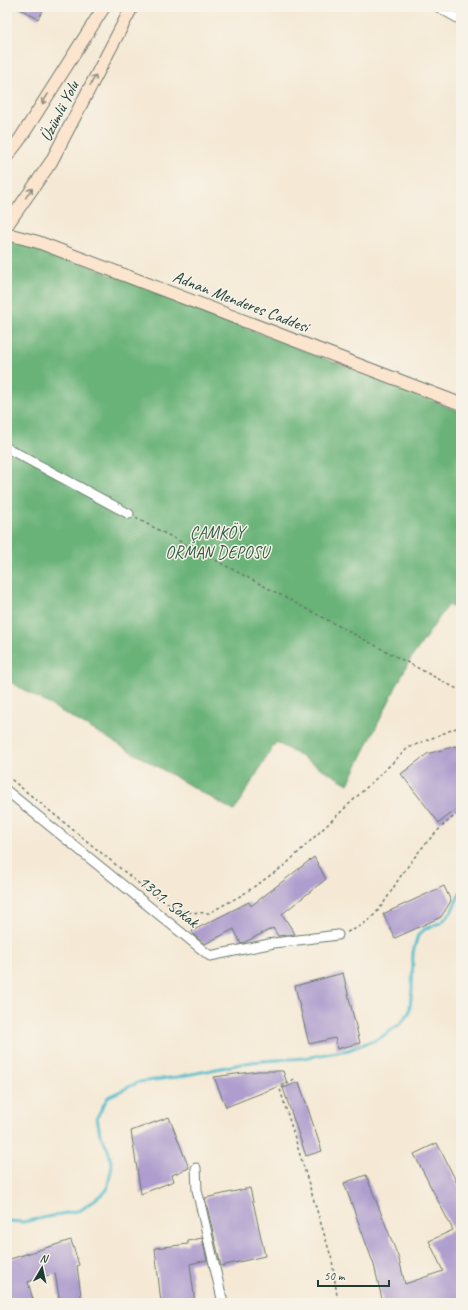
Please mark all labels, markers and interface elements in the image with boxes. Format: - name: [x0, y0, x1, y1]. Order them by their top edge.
- one-way arrow: [90, 75, 98, 87]
- street label: Üzümlü Yolu: [35, 76, 84, 145]
- one-way arrow: [41, 93, 49, 105]
- one-way arrow: [25, 188, 33, 199]
- street label: Adnan Menderes Caddesi: [170, 266, 313, 338]
- park label: ÇAMKÖY ORMAN DEPOSU: [165, 522, 271, 563]
- street label: 1301. Sokak: [134, 871, 204, 933]
- north arrow: [22, 1248, 62, 1288]
- text: N: [39, 1251, 50, 1266]
- scale bar: [318, 1262, 389, 1288]
- text: 50 m: [324, 1268, 346, 1284]

